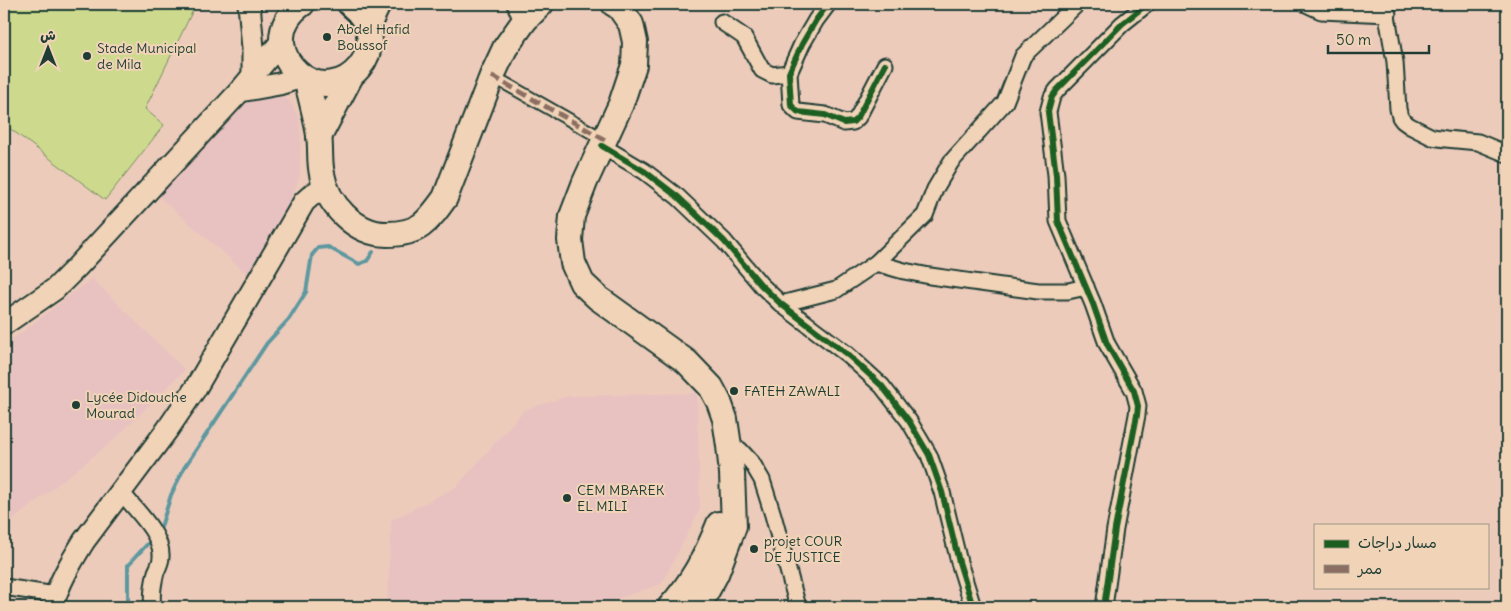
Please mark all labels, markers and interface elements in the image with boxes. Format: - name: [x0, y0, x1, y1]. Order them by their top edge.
- place label: Abdel Hafid Boussof: [337, 20, 410, 54]
- north arrow: [22, 22, 72, 72]
- scale bar: [1328, 22, 1430, 54]
- text: ش: [40, 26, 56, 44]
- text: 50 m: [1336, 30, 1371, 49]
- marker: Abdel Hafid Boussof: [321, 31, 333, 43]
- place label: Stade Municipal de Mila: [97, 39, 196, 73]
- marker: Stade Municipal de Mila: [81, 50, 93, 62]
- place label: FATEH ZAWALI: [744, 382, 840, 400]
- marker: FATEH ZAWALI: [728, 385, 740, 397]
- place label: Lycée Didouche Mourad: [86, 388, 187, 422]
- marker: Lycée Didouche Mourad: [70, 399, 82, 411]
- place label: CEM MBAREK EL MILI: [577, 481, 665, 515]
- marker: CEM MBAREK EL MILI: [561, 492, 573, 504]
- legend: [1314, 524, 1488, 588]
- place label: projet COUR DE JUSTICE: [764, 532, 842, 566]
- text: مسار دراجات: [1358, 533, 1437, 552]
- marker: projet COUR DE JUSTICE: [748, 543, 760, 555]
- text: ممر: [1356, 559, 1382, 578]

